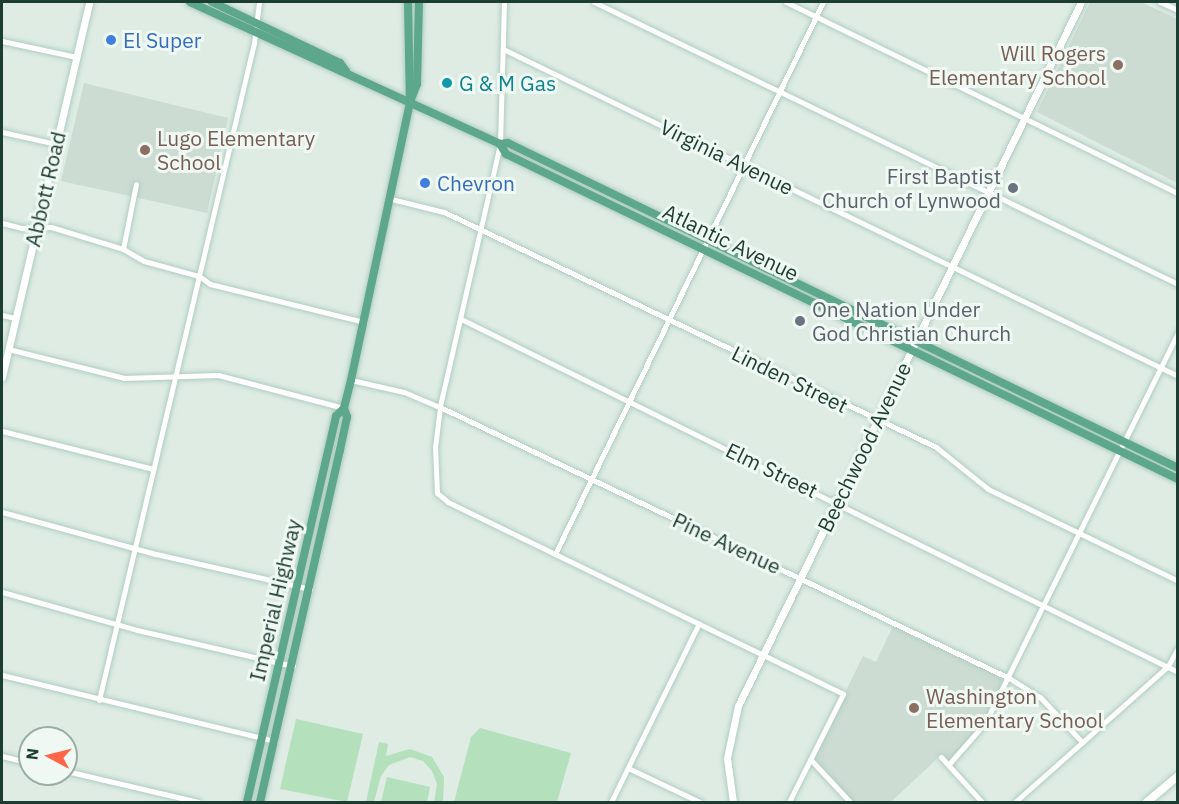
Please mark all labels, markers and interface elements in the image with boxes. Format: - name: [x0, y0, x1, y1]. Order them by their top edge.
- place label: El Super: [123, 27, 201, 53]
- marker: El Super: [104, 33, 118, 47]
- place label: Will Rogers Elementary School: [929, 40, 1106, 90]
- marker: Will Rogers Elementary School: [1111, 58, 1125, 72]
- place label: G & M Gas: [459, 70, 556, 96]
- marker: G & M Gas: [440, 76, 454, 90]
- street label: Virginia Avenue: [656, 114, 798, 200]
- place label: Lugo Elementary School: [157, 125, 315, 175]
- street label: Abbott Road: [20, 129, 70, 249]
- marker: Lugo Elementary School: [138, 143, 152, 157]
- place label: First Baptist Church of Lynwood: [822, 163, 1001, 213]
- place label: Chevron: [437, 170, 515, 196]
- marker: Chevron: [418, 176, 432, 190]
- marker: First Baptist Church of Lynwood: [1006, 181, 1020, 195]
- street label: Atlantic Avenue: [659, 198, 803, 286]
- place label: One Nation Under God Christian Church: [812, 296, 1011, 346]
- marker: One Nation Under God Christian Church: [793, 314, 807, 328]
- street label: Linden Street: [728, 340, 852, 418]
- street label: Beechwood Avenue: [812, 358, 916, 536]
- street label: Elm Street: [722, 437, 822, 503]
- street label: Pine Avenue: [669, 507, 785, 579]
- street label: Imperial Highway: [244, 516, 306, 684]
- place label: Washington Elementary School: [926, 683, 1103, 733]
- marker: Washington Elementary School: [907, 701, 921, 715]
- north arrow: [18, 726, 78, 786]
- text: N: [21, 747, 43, 761]

